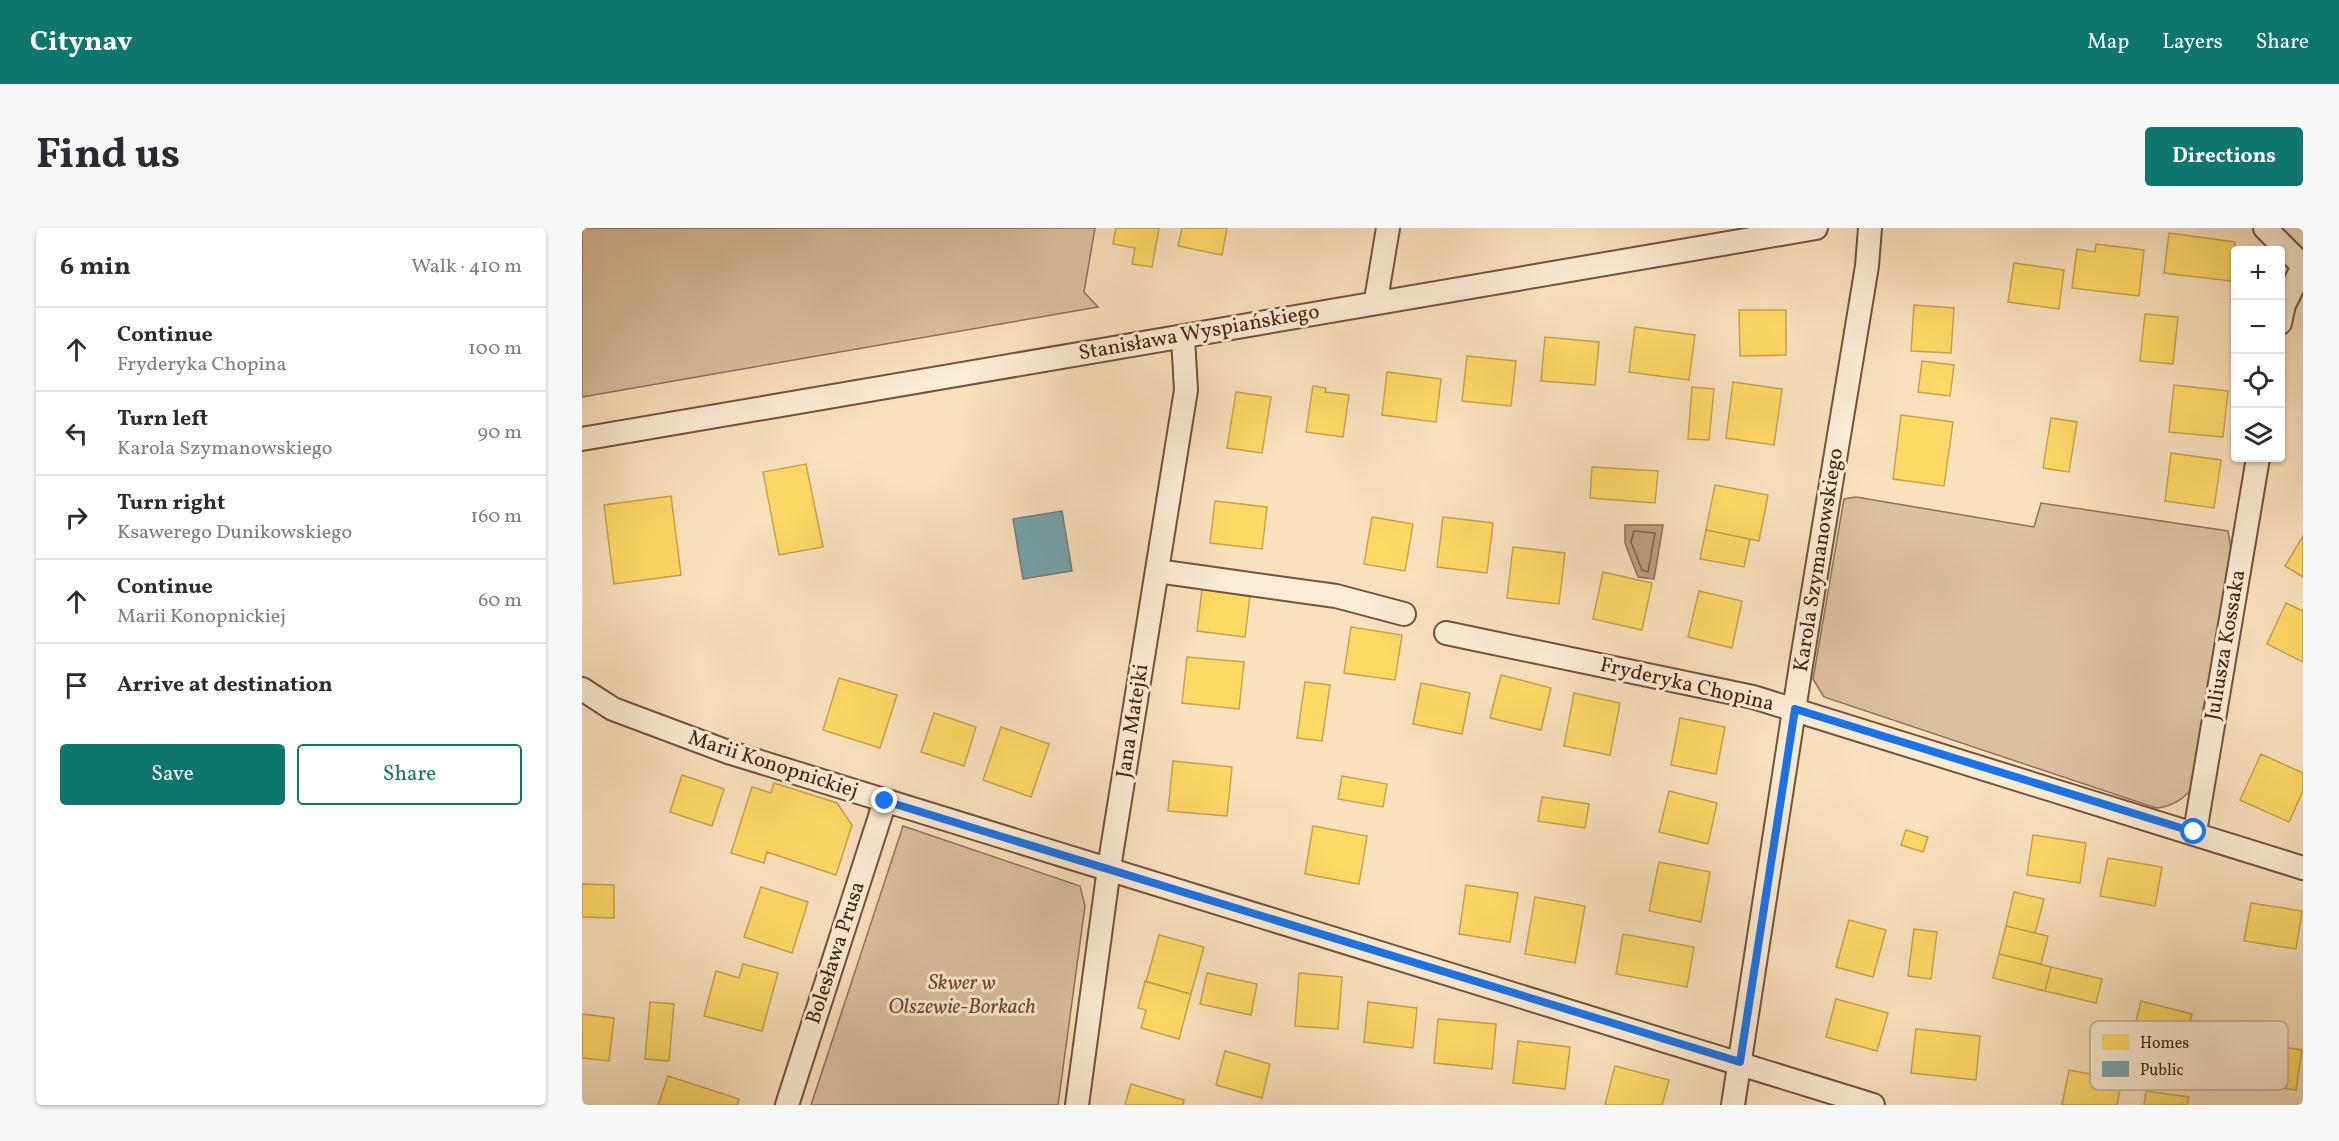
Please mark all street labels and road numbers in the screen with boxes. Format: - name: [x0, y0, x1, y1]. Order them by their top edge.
- street label: Stanisława Wyspiańskiego: [1076, 298, 1322, 368]
- street label: Karola Szymanowskiego: [1787, 446, 1851, 674]
- street label: Juliusza Kossaka: [2198, 567, 2254, 723]
- street label: Fryderyka Chopina: [1597, 651, 1777, 719]
- street label: Jana Matejki: [1110, 662, 1156, 780]
- street label: Marii Konopnickiej: [684, 724, 862, 806]
- street label: Bolesława Prusa: [799, 878, 873, 1028]

